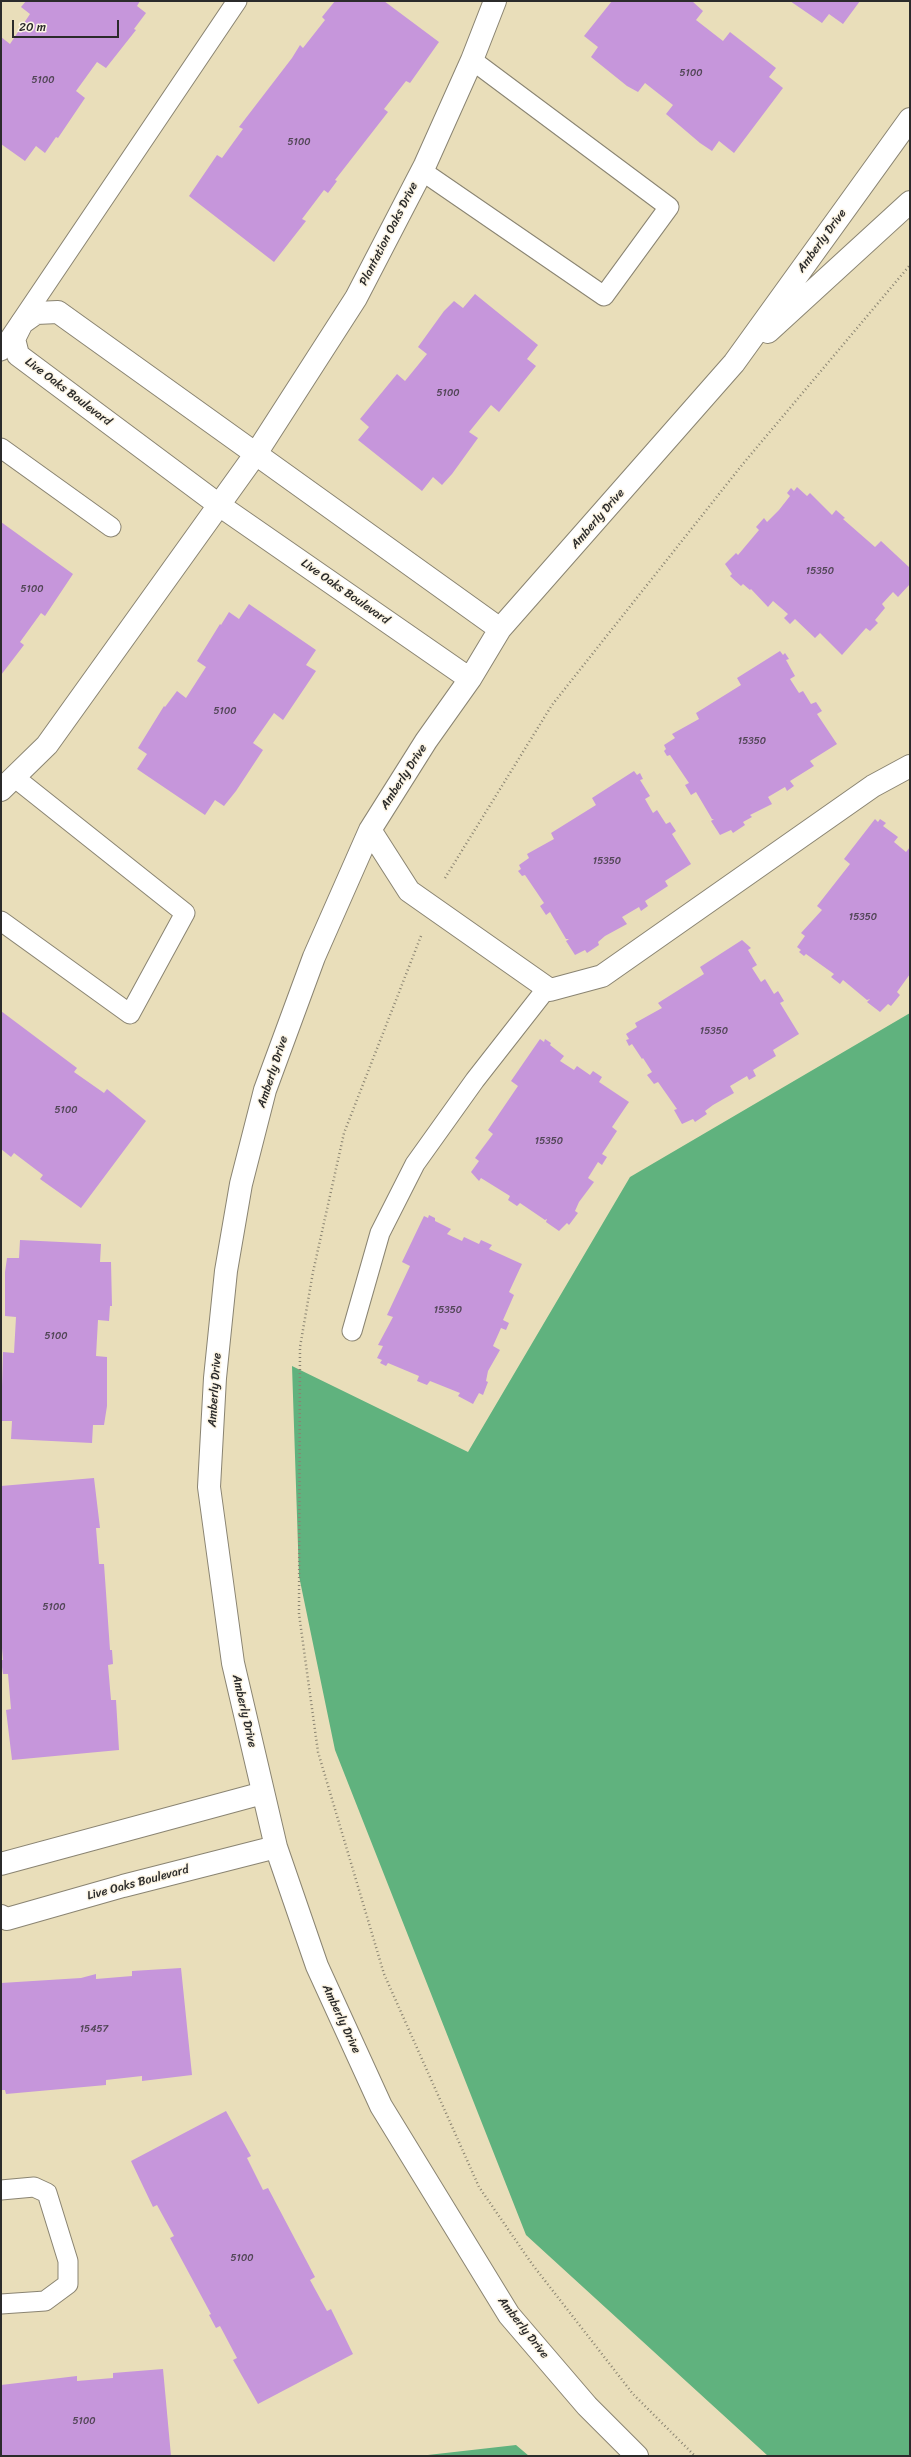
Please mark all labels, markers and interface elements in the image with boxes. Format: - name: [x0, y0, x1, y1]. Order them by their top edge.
- scale bar: [14, 12, 121, 38]
- text: 20 m: [19, 16, 46, 38]
- house number: 5100: [679, 67, 703, 79]
- house number: 5100: [31, 74, 55, 86]
- house number: 5100: [287, 136, 311, 148]
- street label: Plantation Oaks Drive: [357, 180, 421, 288]
- street label: Amberly Drive: [794, 207, 850, 275]
- street label: Live Oaks Boulevard: [22, 355, 114, 429]
- house number: 5100: [436, 387, 460, 399]
- street label: Amberly Drive: [568, 486, 628, 552]
- street label: Live Oaks Boulevard: [298, 556, 392, 628]
- house number: 15350: [806, 565, 834, 577]
- house number: 5100: [20, 583, 44, 595]
- house number: 5100: [213, 705, 237, 717]
- house number: 15350: [738, 735, 766, 747]
- street label: Amberly Drive: [378, 742, 430, 812]
- house number: 15350: [593, 855, 621, 867]
- house number: 15350: [849, 911, 877, 923]
- house number: 15350: [700, 1025, 728, 1037]
- street label: Amberly Drive: [255, 1034, 291, 1110]
- house number: 5100: [54, 1104, 78, 1116]
- house number: 15350: [535, 1135, 563, 1147]
- house number: 15350: [434, 1304, 462, 1316]
- house number: 5100: [44, 1330, 68, 1342]
- street label: Amberly Drive: [205, 1352, 225, 1428]
- house number: 5100: [42, 1601, 66, 1613]
- street label: Amberly Drive: [229, 1673, 259, 1749]
- street label: Live Oaks Boulevard: [86, 1862, 190, 1904]
- street label: Amberly Drive: [319, 1982, 363, 2056]
- house number: 15457: [80, 2023, 108, 2035]
- house number: 5100: [230, 2252, 254, 2264]
- street label: Amberly Drive: [494, 2294, 552, 2362]
- house number: 5100: [72, 2415, 96, 2427]

